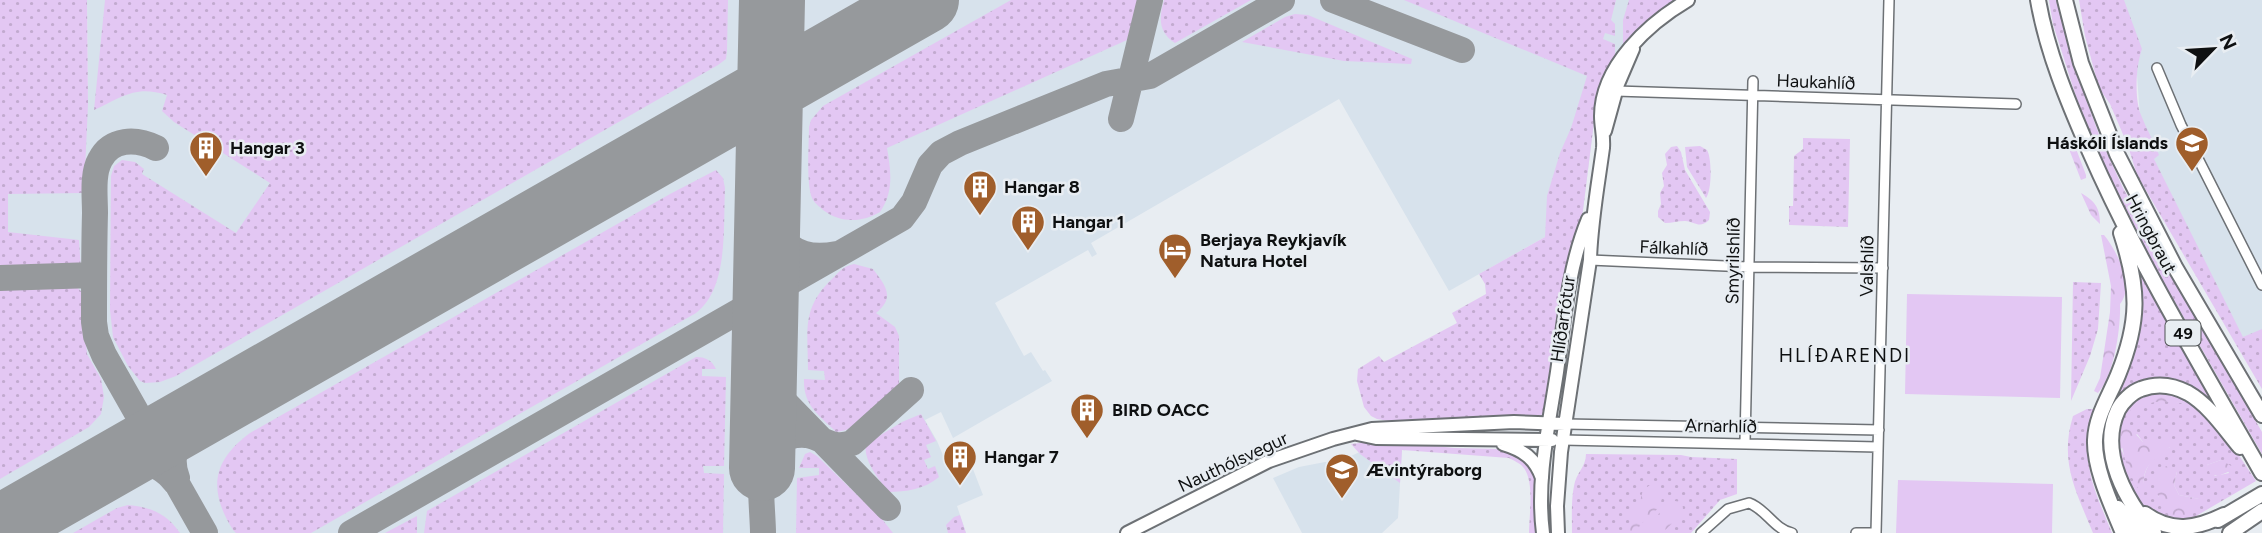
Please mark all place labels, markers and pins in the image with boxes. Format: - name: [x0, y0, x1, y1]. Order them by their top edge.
- school or university icon: Háskóli Íslands: [2173, 124, 2211, 173]
- building icon: Hangar 3: [187, 129, 225, 178]
- place label: Háskóli Íslands: [2047, 132, 2169, 154]
- place label: Hangar 3: [230, 137, 305, 159]
- building icon: Hangar 8: [961, 168, 999, 217]
- place label: Hangar 8: [1004, 176, 1080, 198]
- building icon: Hangar 1: [1009, 203, 1047, 252]
- place label: Hangar 1: [1052, 211, 1124, 233]
- place label: Berjaya Reykjavík Natura Hotel: [1200, 229, 1347, 272]
- hotel icon: Berjaya Reykjavík Natura Hotel: [1156, 231, 1194, 280]
- building icon: BIRD OACC: [1068, 391, 1106, 440]
- place label: BIRD OACC: [1112, 399, 1209, 421]
- building icon: Hangar 7: [941, 438, 979, 487]
- place label: Hangar 7: [984, 446, 1059, 468]
- school or university icon: Ævintýraborg: [1323, 451, 1361, 500]
- place label: Ævintýraborg: [1366, 459, 1482, 481]

